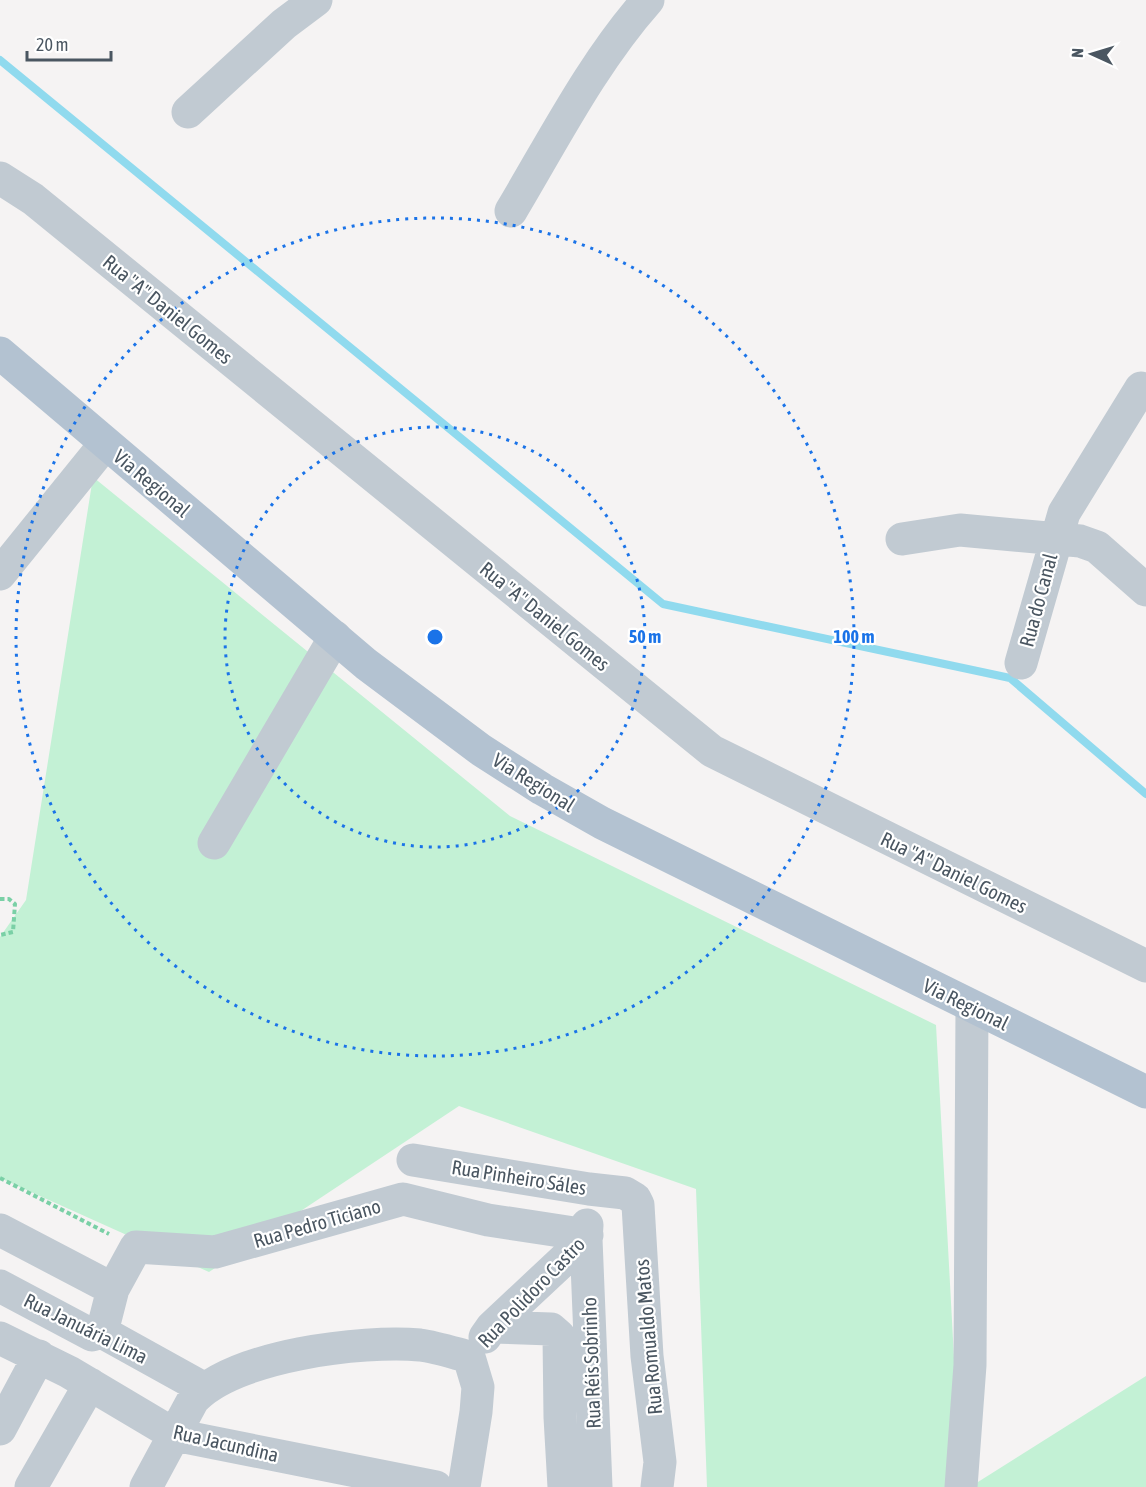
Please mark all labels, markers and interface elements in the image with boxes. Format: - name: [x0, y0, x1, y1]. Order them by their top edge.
- scale bar: [27, 24, 111, 62]
- north arrow: [1062, 24, 1122, 84]
- text: 20 m: [36, 34, 68, 55]
- text: N: [1068, 48, 1086, 58]
- street label: Rua "A" Daniel Gomes: [99, 250, 237, 368]
- street label: Via Regional: [109, 444, 195, 522]
- street label: Rua do Canal: [1014, 550, 1062, 649]
- street label: Rua "A" Daniel Gomes: [476, 557, 614, 675]
- text: 50 m: [629, 626, 661, 647]
- text: 100 m: [834, 626, 874, 647]
- centre of rings: [425, 627, 445, 647]
- street label: Via Regional: [489, 748, 580, 817]
- street label: Rua "A" Daniel Gomes: [877, 827, 1031, 917]
- street label: Via Regional: [919, 973, 1013, 1035]
- street label: Rua Pinheiro Sáles: [450, 1155, 588, 1199]
- street label: Rua Pedro Ticiano: [251, 1194, 383, 1252]
- street label: Rua Polidoro Castro: [473, 1232, 589, 1352]
- street label: Rua Romualdo Matos: [630, 1258, 666, 1416]
- street label: Rua Januária Lima: [20, 1288, 152, 1368]
- street label: Rua Réis Sobrinho: [577, 1297, 605, 1429]
- street label: Rua Jacundina: [171, 1420, 281, 1466]

